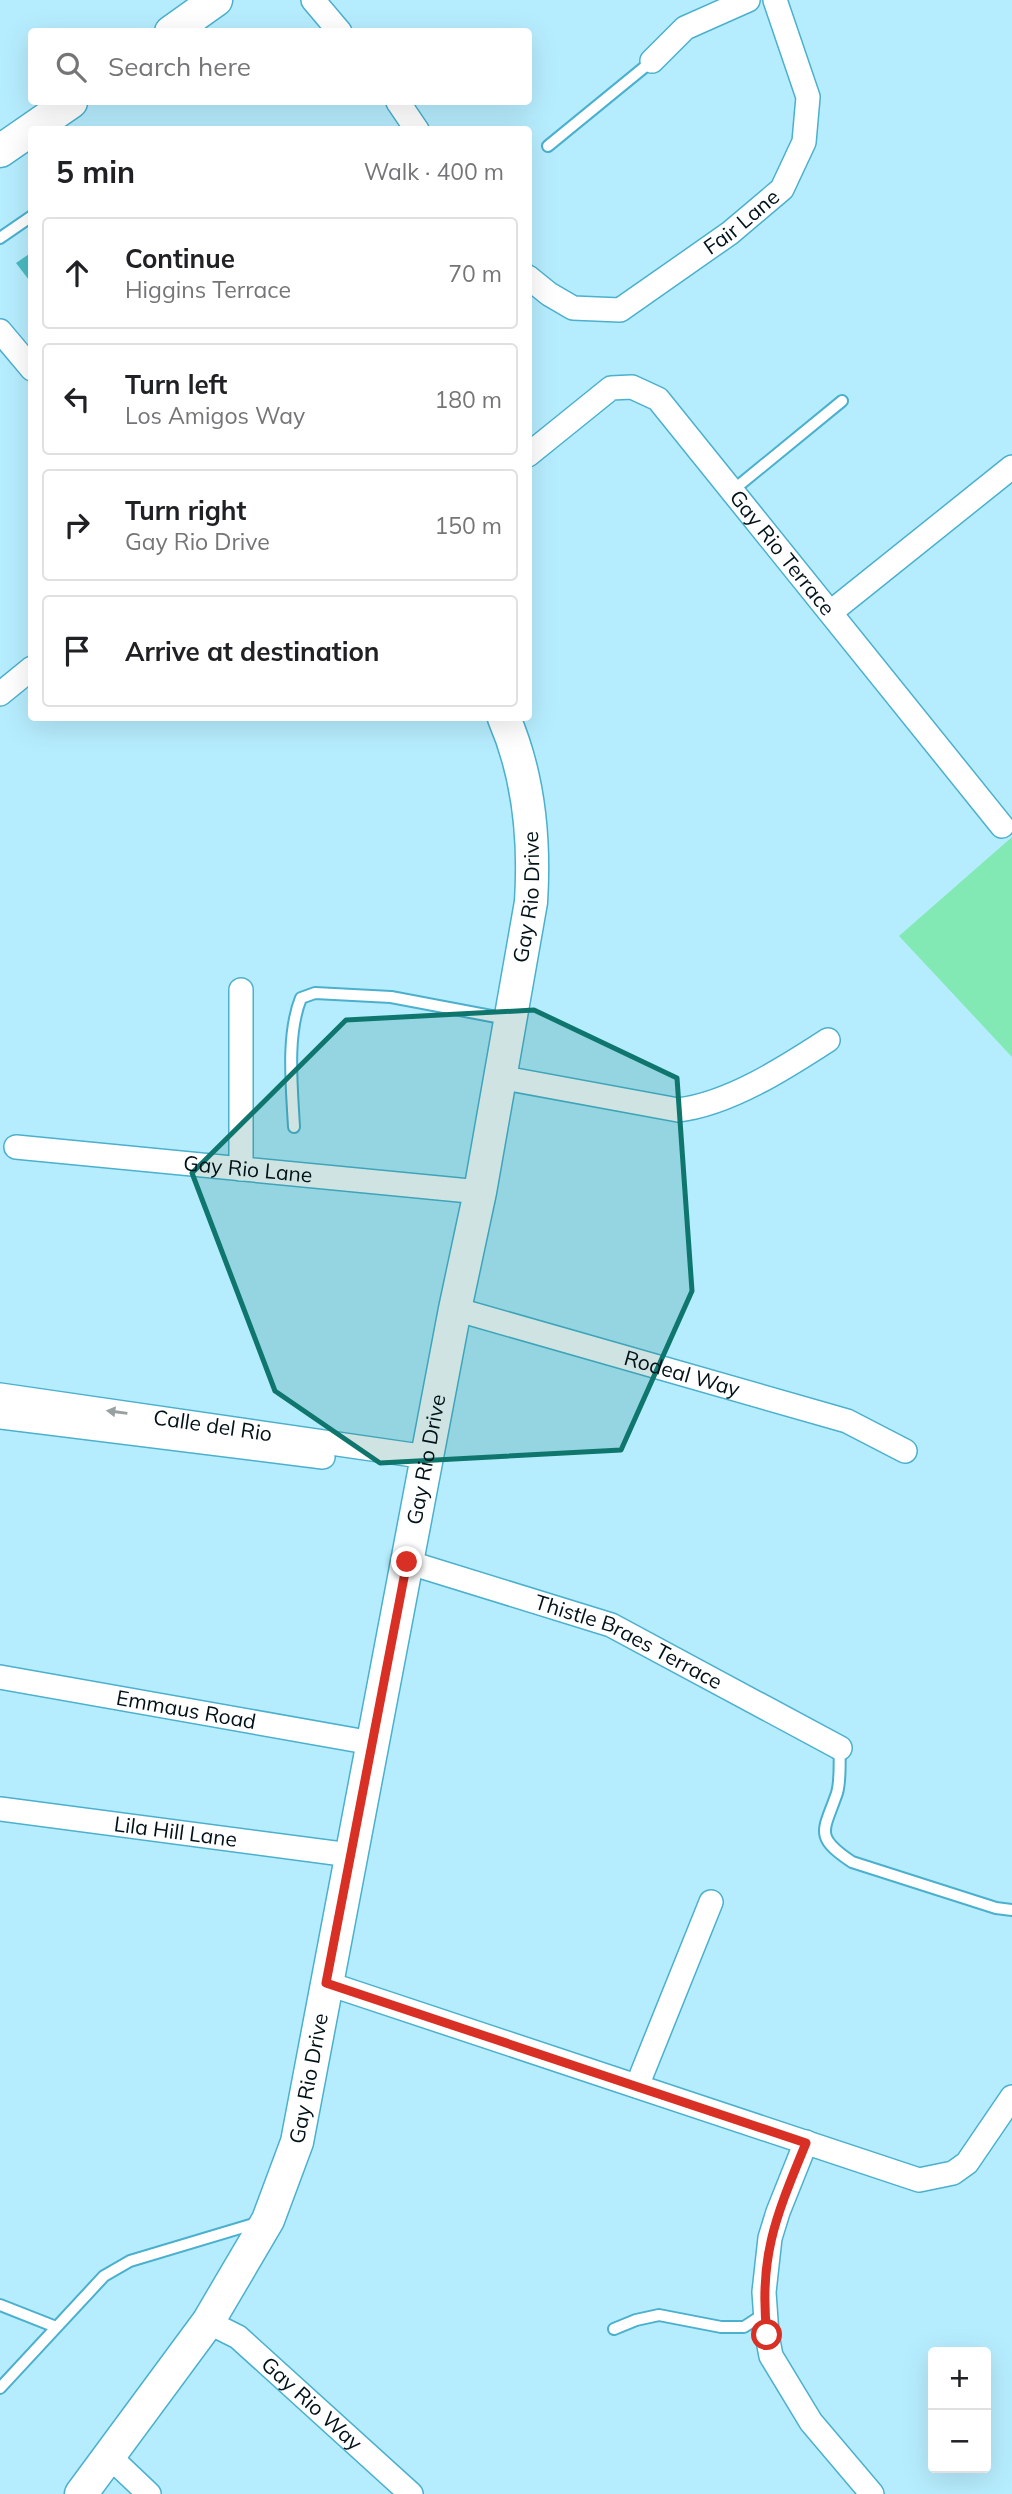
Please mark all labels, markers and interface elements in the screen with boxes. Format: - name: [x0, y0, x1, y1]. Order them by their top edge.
- search box: [28, 28, 532, 105]
- icon: search: [52, 48, 90, 86]
- text: Search here: [108, 50, 251, 83]
- text: 5 min: [56, 153, 135, 191]
- text: Walk · 400 m: [364, 157, 504, 186]
- street label: Fair Lane: [698, 183, 784, 260]
- text: Continue: [125, 242, 235, 275]
- icon: ahead: [58, 254, 96, 292]
- text: 70 m: [448, 259, 502, 288]
- text: Higgins Terrace: [125, 275, 291, 304]
- text: Turn left: [125, 368, 227, 401]
- icon: left: [58, 380, 96, 418]
- text: 180 m: [434, 385, 502, 414]
- text: Los Amigos Way: [125, 401, 305, 430]
- street label: Gay Rio Terrace: [725, 484, 841, 620]
- text: Turn right: [125, 494, 246, 527]
- icon: right: [58, 506, 96, 544]
- text: 150 m: [434, 511, 502, 540]
- text: Gay Rio Drive: [125, 527, 270, 556]
- icon: arrive: [58, 632, 96, 670]
- text: Arrive at destination: [125, 635, 380, 668]
- street label: Gay Rio Drive: [507, 830, 544, 965]
- street label: Gay Rio Lane: [182, 1149, 314, 1188]
- street label: Rodeal Way: [621, 1344, 743, 1402]
- street label: Gay Rio Drive: [400, 1392, 451, 1527]
- street label: Calle del Rio: [152, 1403, 274, 1446]
- one-way arrow: [106, 1406, 128, 1417]
- route end: [391, 1546, 422, 1577]
- street label: Thistle Braes Terrace: [532, 1588, 727, 1694]
- street label: Emmaus Road: [114, 1684, 258, 1734]
- street label: Lila Hill Lane: [112, 1810, 239, 1852]
- street label: Gay Rio Drive: [283, 2011, 333, 2146]
- route start: [751, 2319, 782, 2350]
- map controls: [928, 2347, 991, 2473]
- button: +: [928, 2347, 991, 2410]
- street label: Gay Rio Way: [256, 2351, 368, 2456]
- button: −: [928, 2410, 991, 2473]

